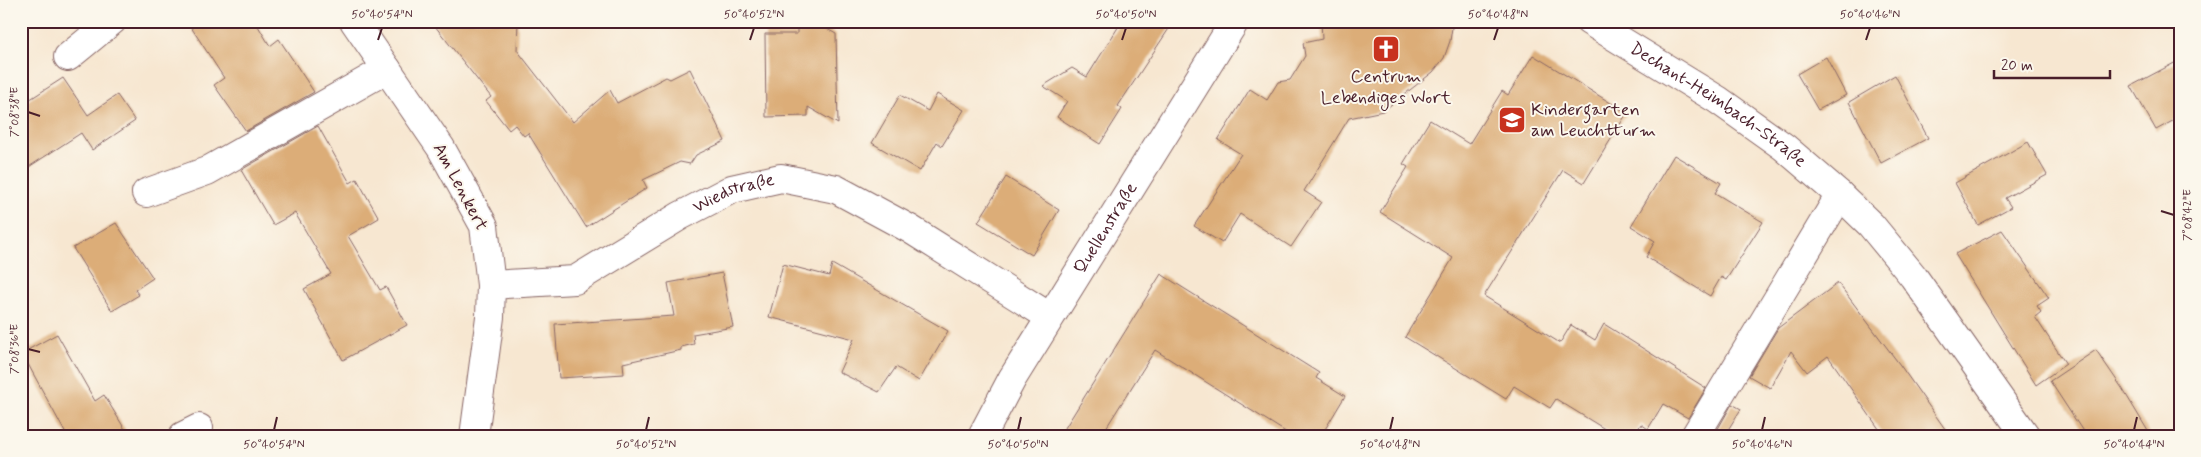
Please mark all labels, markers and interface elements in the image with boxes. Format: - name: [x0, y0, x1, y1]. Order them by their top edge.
- text: 50°40'54"N: [351, 7, 413, 23]
- text: 50°40'52"N: [724, 7, 784, 23]
- text: 50°40'50"N: [1096, 7, 1156, 23]
- text: 50°40'48"N: [1468, 7, 1528, 23]
- text: 50°40'46"N: [1840, 7, 1900, 23]
- church icon: Centrum Lebendiges Wort: [1371, 34, 1401, 64]
- street label: Dechant-Heimbach-Straße: [1625, 37, 1812, 173]
- scale bar: [1994, 48, 2110, 80]
- text: 20 m: [2001, 56, 2033, 76]
- place label: Centrum Lebendiges Wort: [1321, 65, 1452, 111]
- text: 7°08'38"E: [7, 87, 23, 137]
- place label: Kindergarten am Leuchtturm: [1531, 98, 1656, 143]
- school or university icon: Kindergarten am Leuchtturm: [1497, 105, 1527, 135]
- street label: Am Lenkert: [427, 139, 493, 235]
- street label: Wiedstraße: [689, 168, 777, 219]
- street label: Quellenstraße: [1068, 178, 1143, 278]
- text: 7°08'42"E: [2180, 189, 2196, 241]
- text: 7°08'36"E: [7, 324, 23, 374]
- text: 50°40'54"N: [243, 437, 305, 453]
- text: 50°40'52"N: [616, 437, 676, 453]
- text: 50°40'50"N: [988, 437, 1048, 453]
- text: 50°40'48"N: [1360, 437, 1420, 453]
- text: 50°40'46"N: [1732, 437, 1792, 453]
- text: 50°40'44"N: [2103, 437, 2165, 453]

